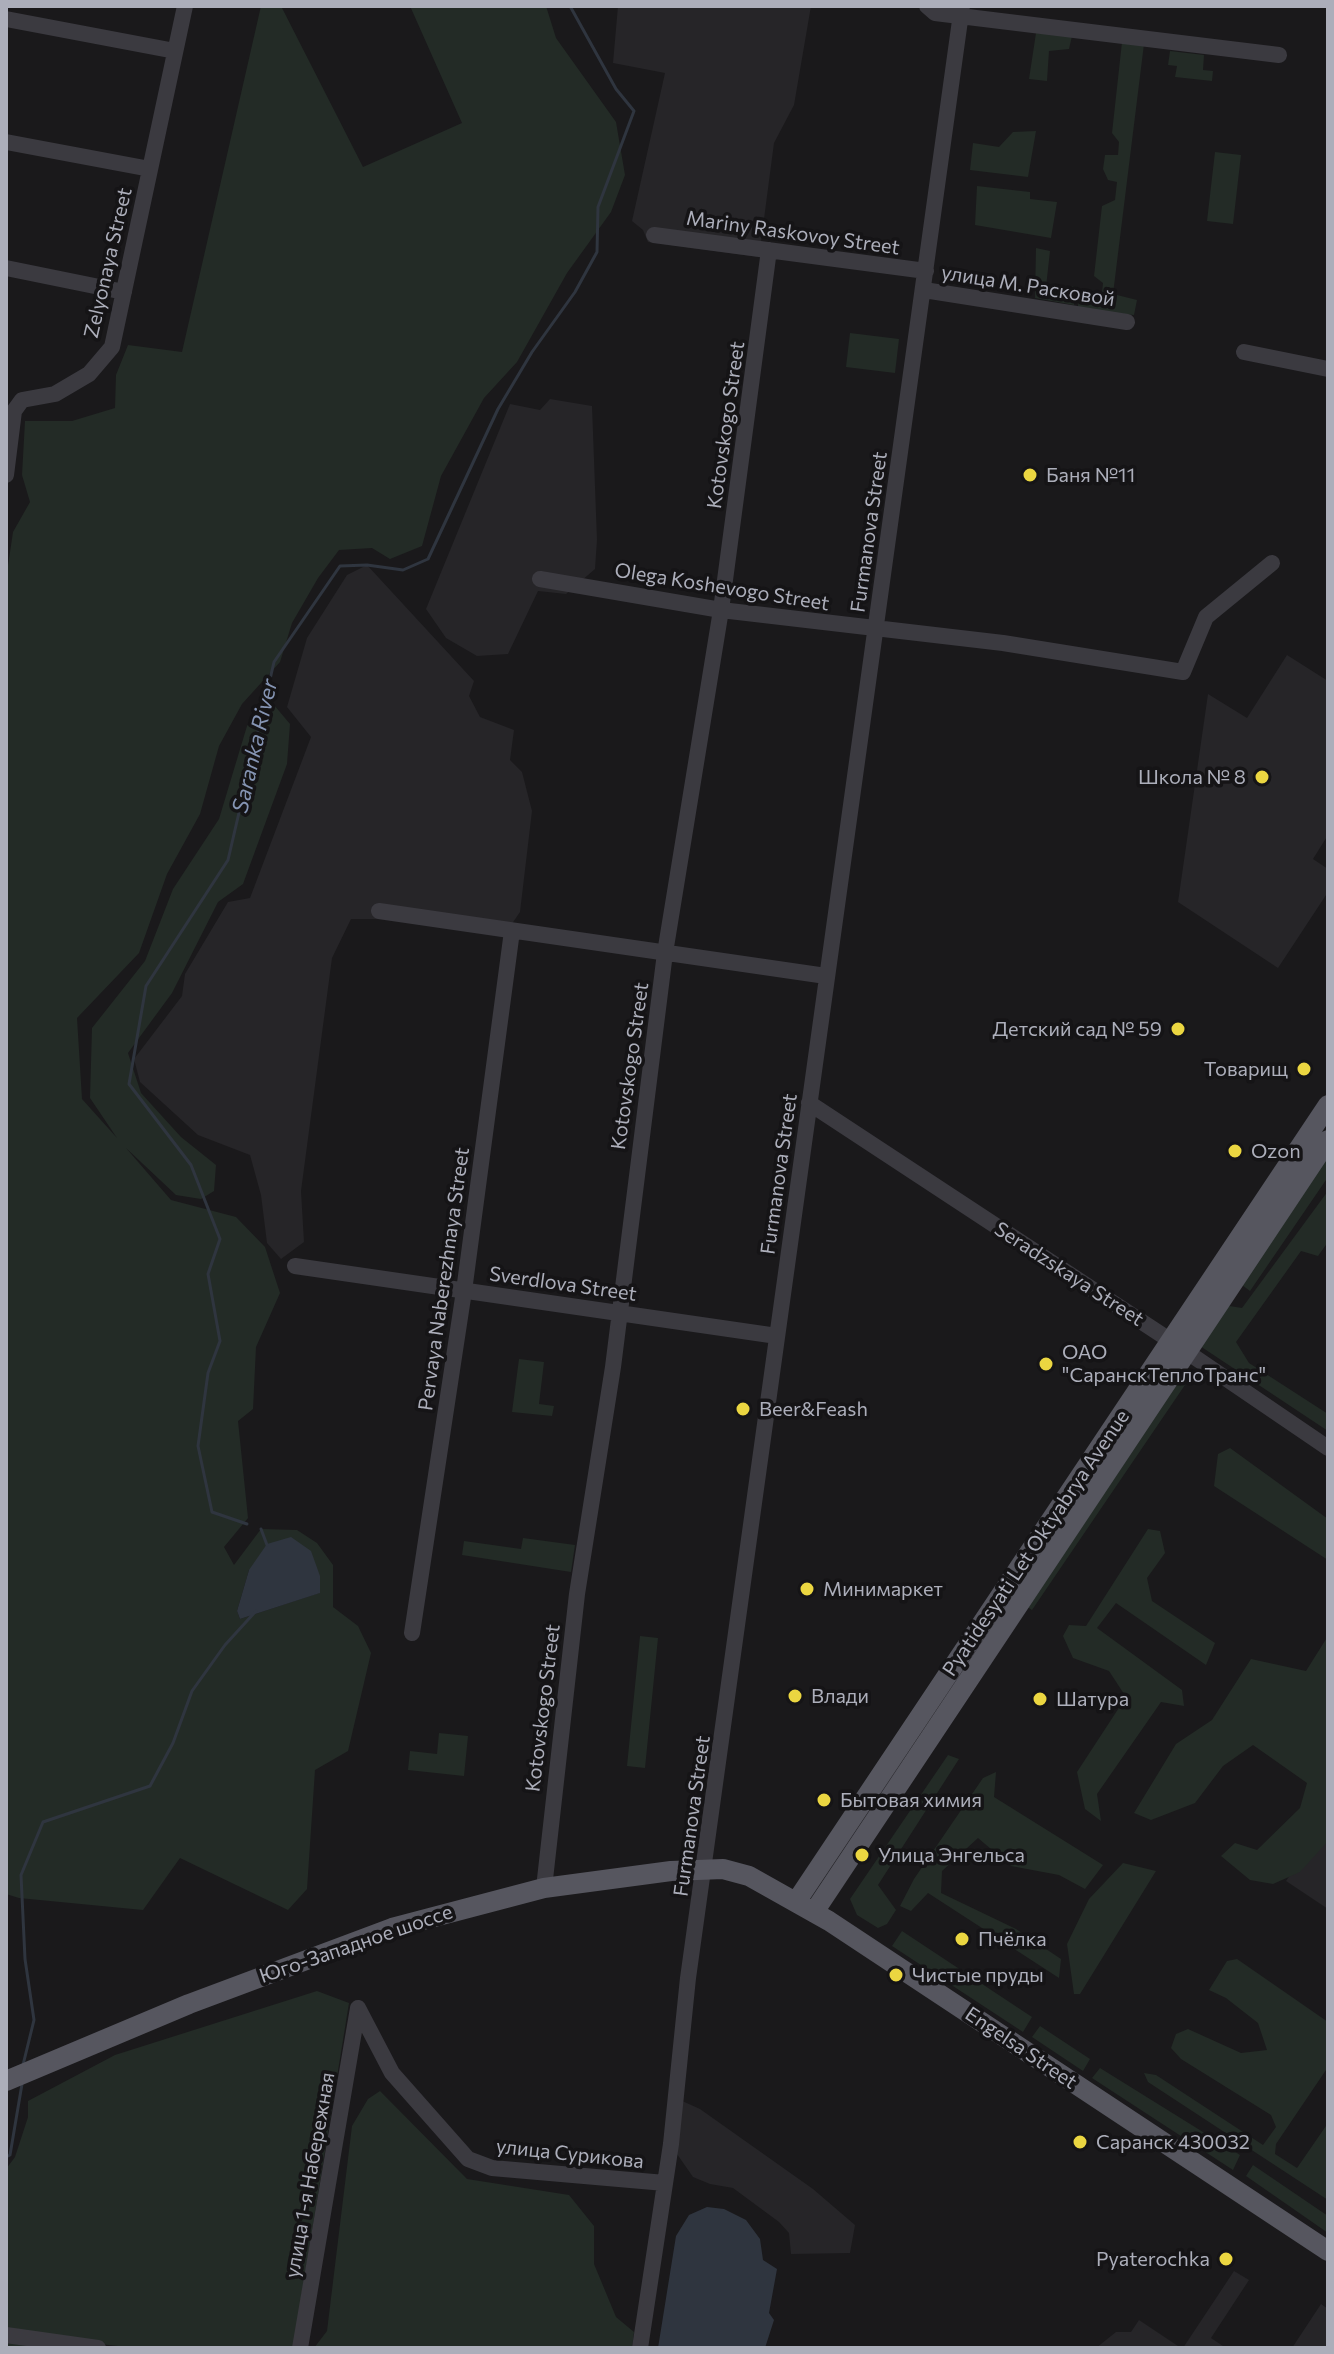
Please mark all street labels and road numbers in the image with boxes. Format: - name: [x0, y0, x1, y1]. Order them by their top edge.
- street label: Zelyonaya Street: [79, 185, 137, 341]
- street label: Mariny Raskovoy Street: [685, 206, 901, 260]
- street label: улица М. Расковой: [940, 260, 1116, 312]
- street label: Kotovskogo Street: [702, 340, 750, 510]
- street label: Furmanova Street: [846, 450, 892, 614]
- street label: Olega Koshevogo Street: [613, 558, 831, 616]
- street label: Kotovskogo Street: [606, 981, 654, 1151]
- street label: Furmanova Street: [756, 1092, 802, 1256]
- street label: Pervaya Naberezhnaya Street: [414, 1146, 474, 1412]
- street label: Seradzskaya Street: [990, 1217, 1148, 1331]
- street label: Sverdlova Street: [488, 1262, 638, 1306]
- street label: Pyatidesyati Let Oktyabrya Avenue: [938, 1405, 1134, 1681]
- street label: Kotovskogo Street: [521, 1623, 565, 1793]
- street label: Furmanova Street: [669, 1734, 715, 1898]
- street label: Юго-Западное шоссе: [256, 1900, 456, 1988]
- street label: Engelsa Street: [961, 2002, 1081, 2094]
- street label: улица 1-я Набережная: [280, 2070, 340, 2280]
- street label: улица Сурикова: [495, 2134, 645, 2174]

